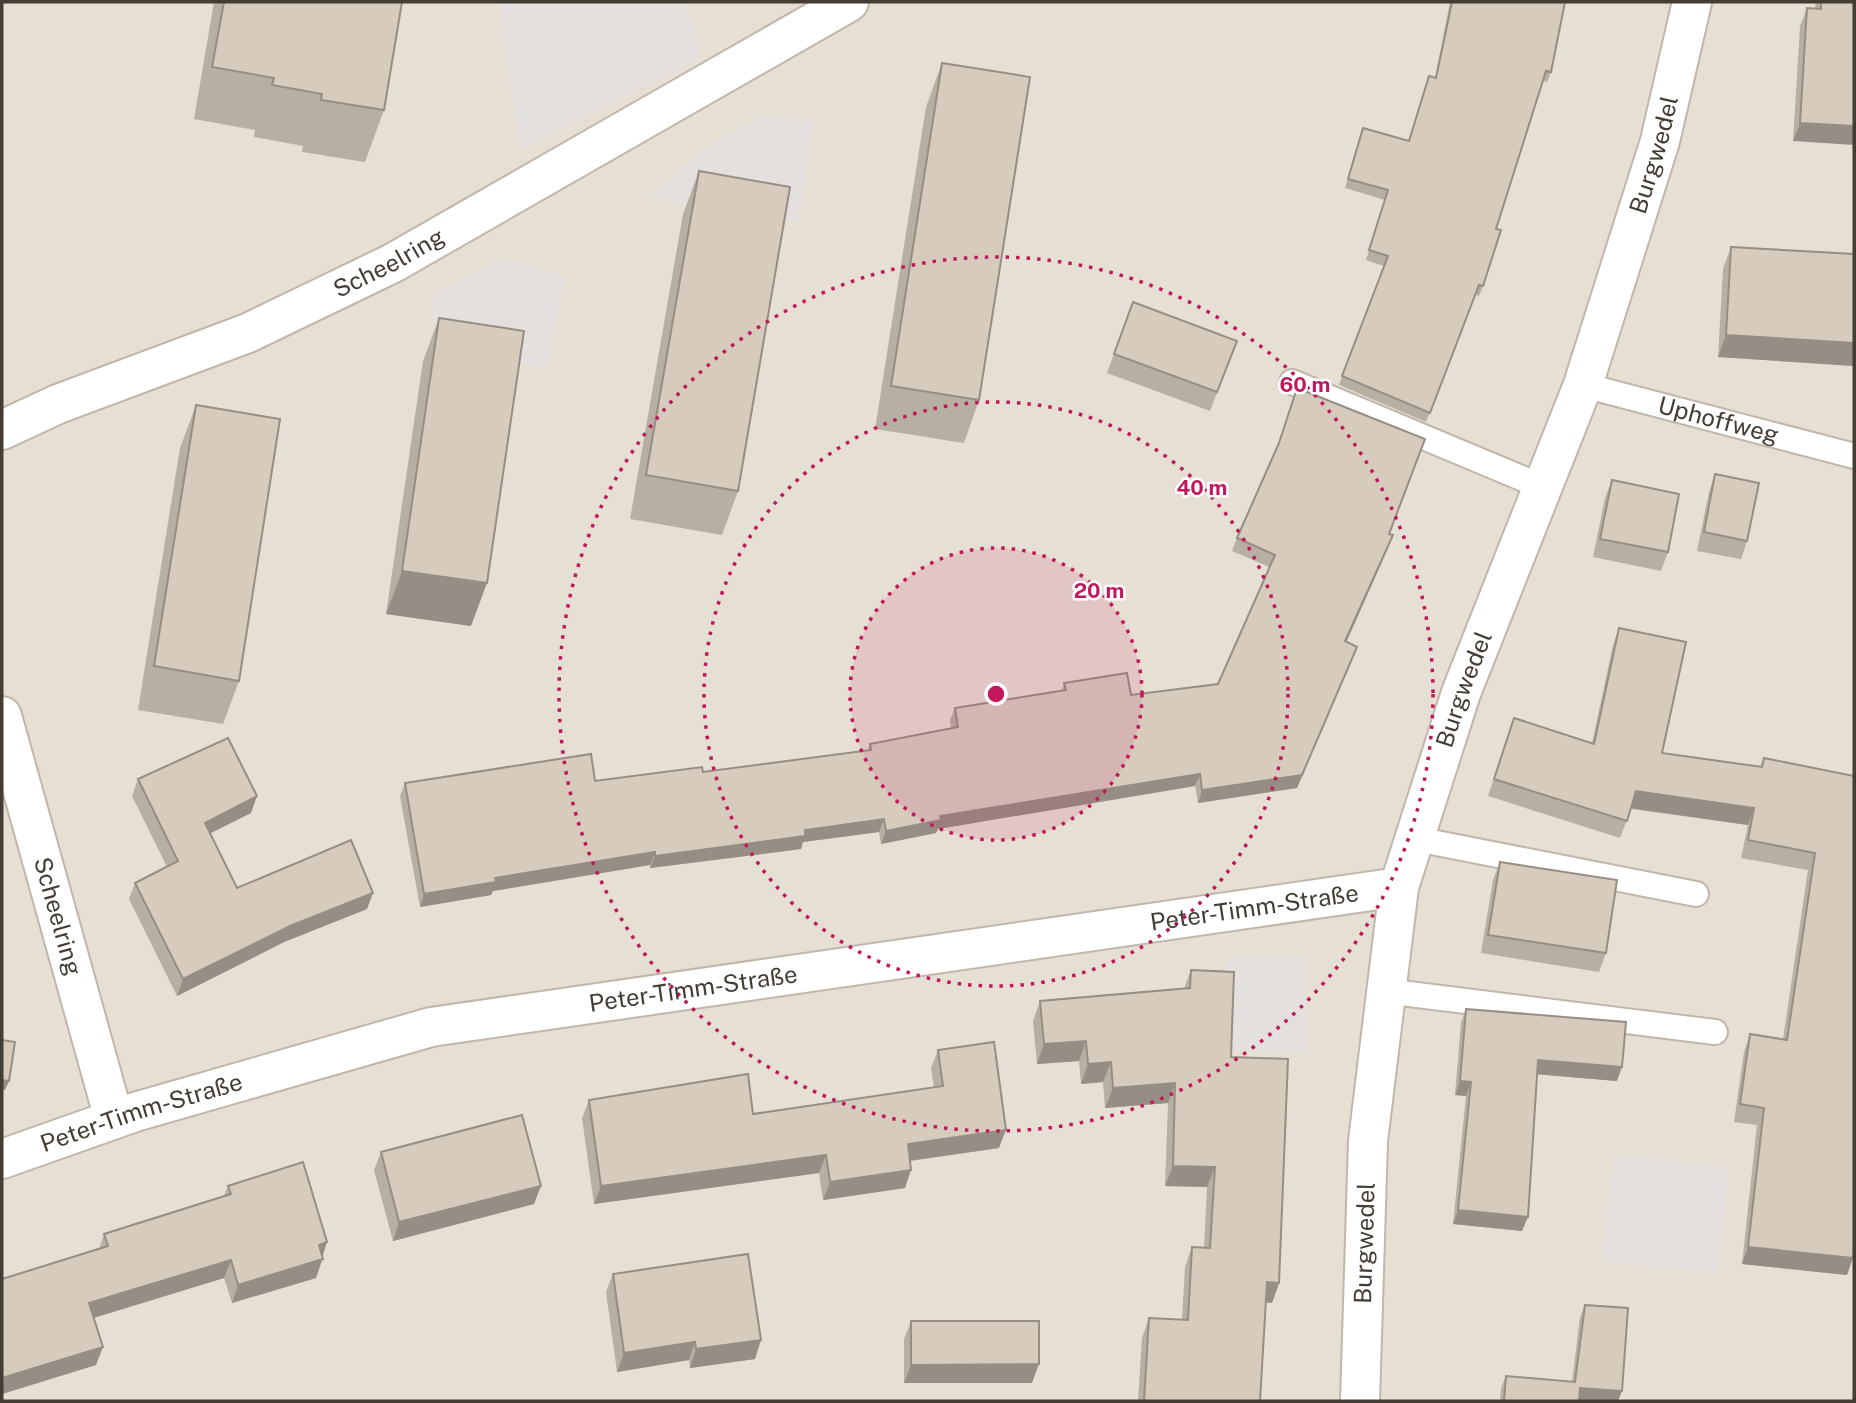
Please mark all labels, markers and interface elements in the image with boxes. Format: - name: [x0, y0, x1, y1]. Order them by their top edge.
- street label: Burgwedel: [1623, 93, 1683, 217]
- street label: Scheelring: [329, 222, 449, 303]
- text: 60 m: [1280, 372, 1330, 397]
- street label: Uphoffweg: [1655, 390, 1782, 449]
- text: 40 m: [1177, 475, 1227, 500]
- text: 20 m: [1074, 578, 1124, 603]
- street label: Burgwedel: [1430, 627, 1497, 751]
- centre of rings: [984, 682, 1008, 706]
- street label: Scheelring: [29, 854, 88, 978]
- street label: Peter-Timm-Straße: [1148, 878, 1360, 936]
- street label: Peter-Timm-Straße: [587, 959, 799, 1017]
- street label: Peter-Timm-Straße: [36, 1067, 245, 1157]
- street label: Burgwedel: [1348, 1182, 1380, 1304]

